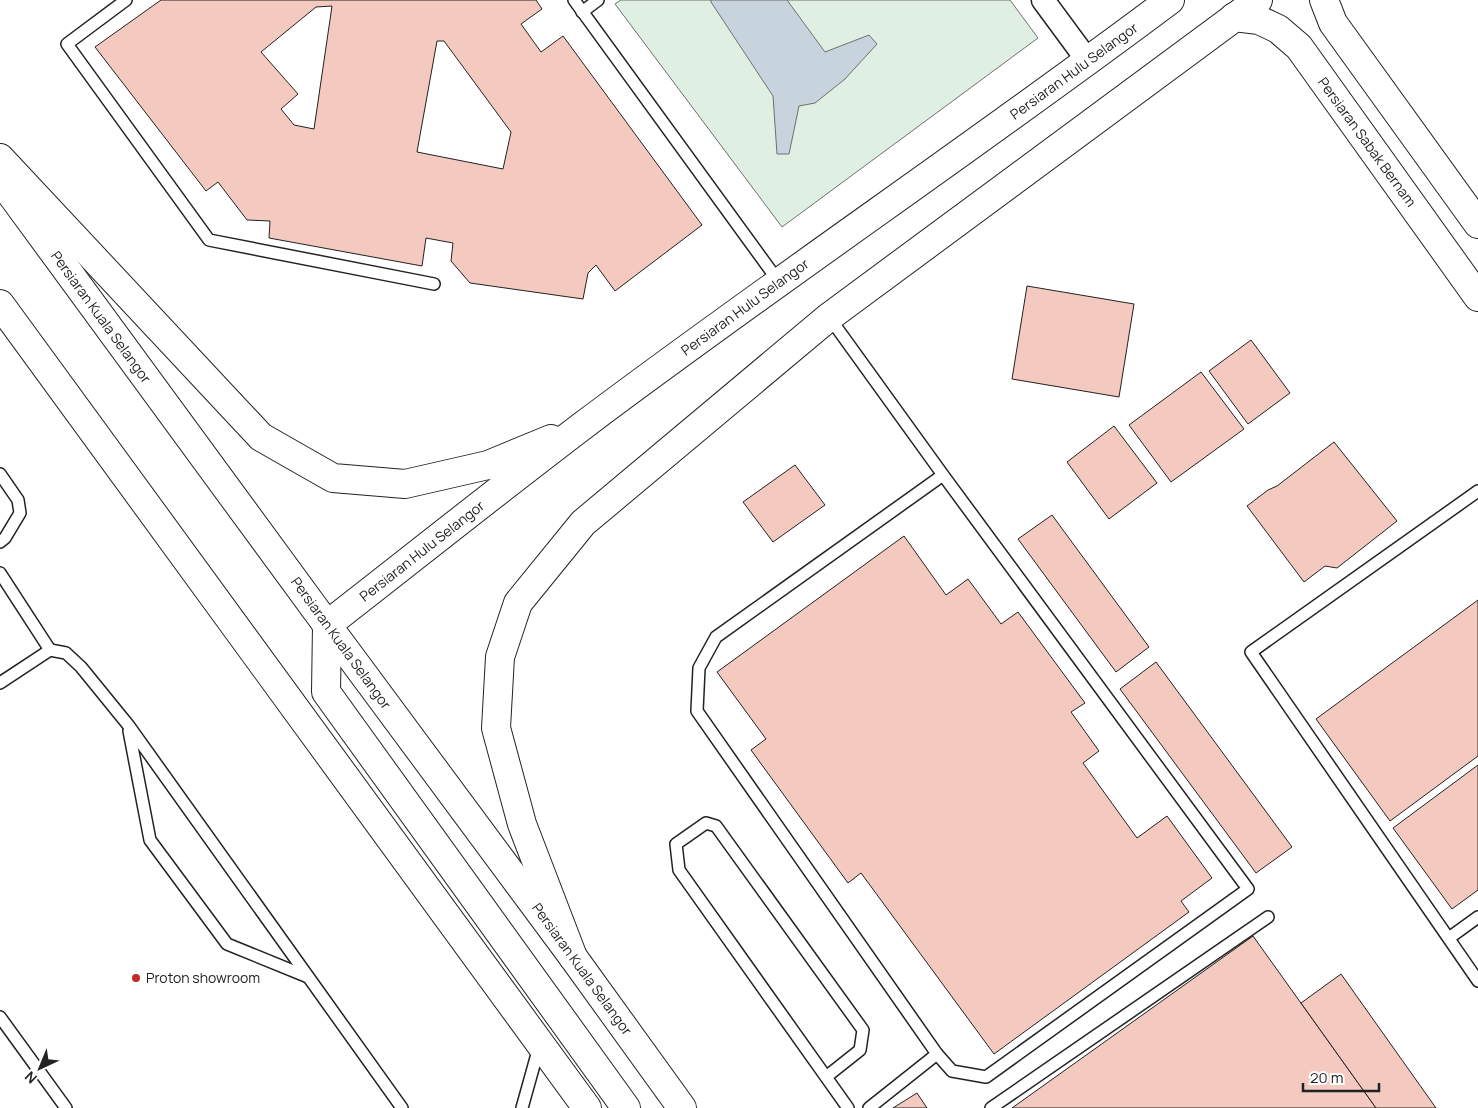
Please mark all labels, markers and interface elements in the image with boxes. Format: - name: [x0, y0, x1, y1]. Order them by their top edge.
- street label: Persiaran Hulu Selangor: [1006, 18, 1141, 123]
- street label: Persiaran Sabak Bernam: [1314, 73, 1421, 210]
- street label: Persiaran Kuala Selangor: [47, 247, 156, 387]
- street label: Persiaran Hulu Selangor: [677, 254, 812, 359]
- street label: Persiaran Hulu Selangor: [355, 496, 488, 605]
- street label: Persiaran Kuala Selangor: [287, 573, 396, 713]
- street label: Persiaran Kuala Selangor: [528, 899, 637, 1039]
- place label: Proton showroom: [146, 968, 260, 987]
- marker: Proton showroom: [130, 972, 142, 984]
- north arrow: [15, 1043, 65, 1093]
- scale bar: [1303, 1060, 1379, 1092]
- text: N: [20, 1067, 41, 1088]
- text: 20 m: [1310, 1067, 1343, 1088]

